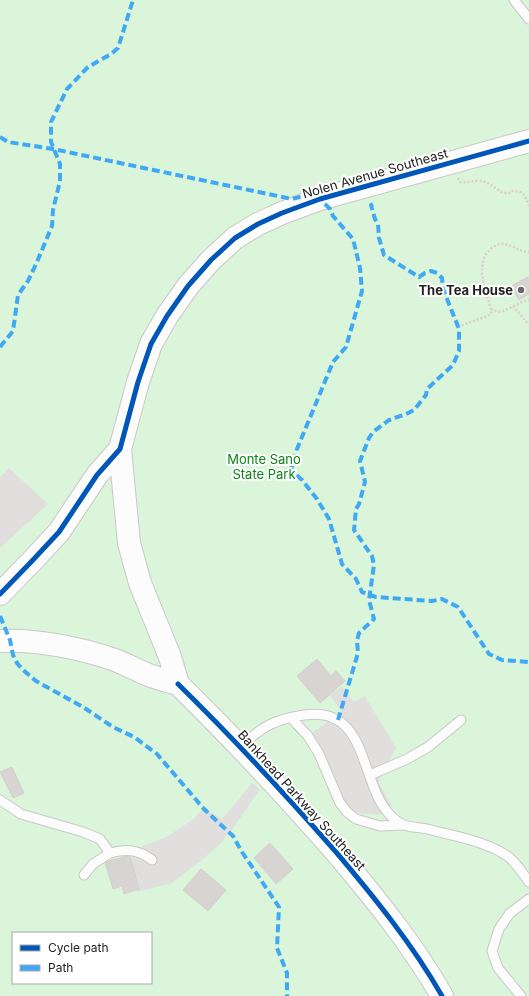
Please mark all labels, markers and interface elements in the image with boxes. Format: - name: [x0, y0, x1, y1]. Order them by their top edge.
- street label: Nolen Avenue Southeast: [300, 145, 450, 201]
- place label: The Tea House: [418, 282, 513, 298]
- marker: The Tea House: [516, 285, 526, 295]
- park label: Monte Sano State Park: [227, 451, 301, 482]
- street label: Bankhead Parkway Southeast: [235, 727, 369, 873]
- legend: [12, 932, 152, 984]
- text: Cycle path: [48, 940, 109, 955]
- text: Path: [48, 960, 73, 975]

